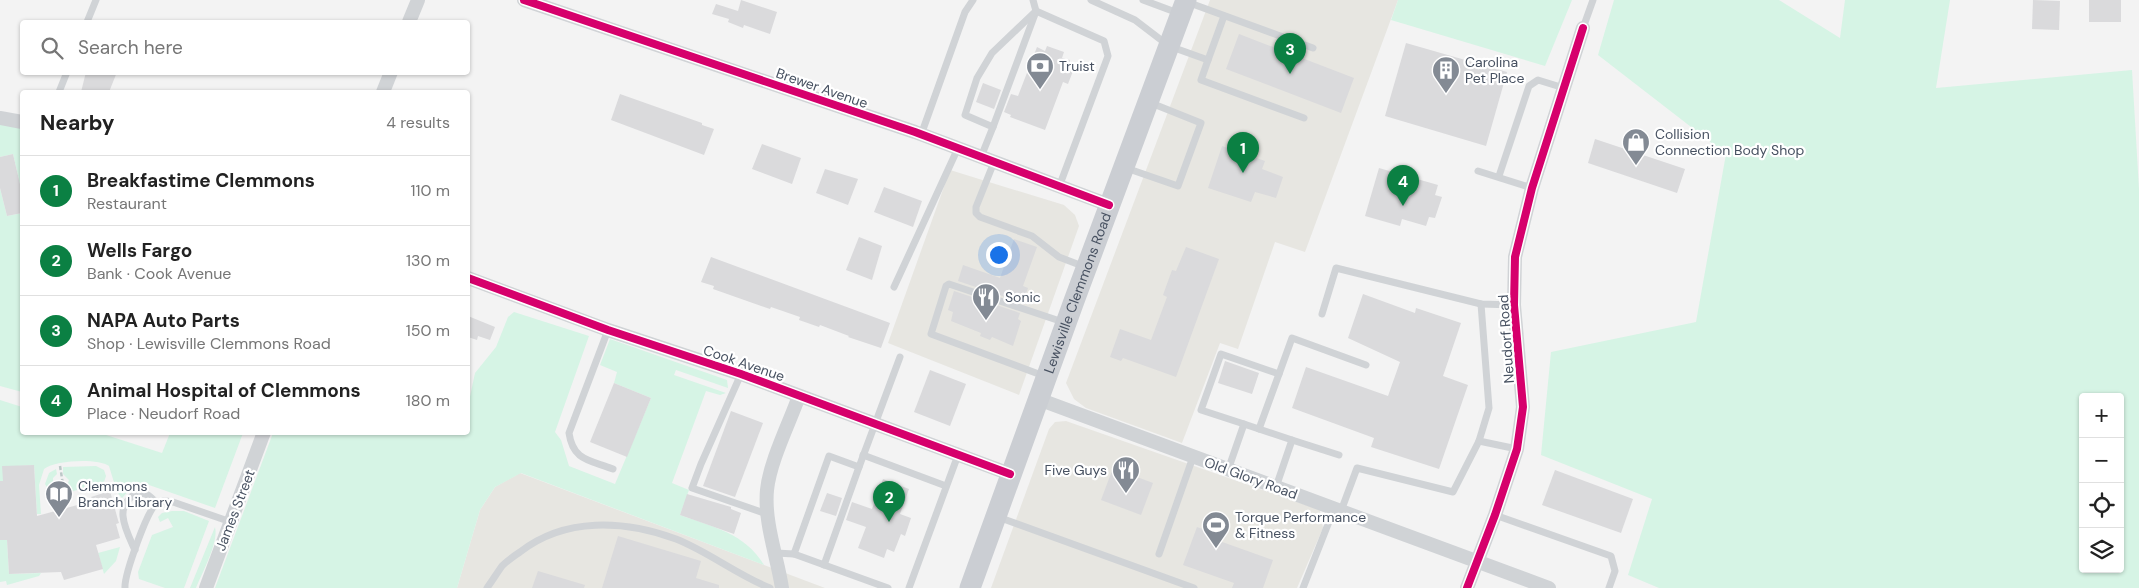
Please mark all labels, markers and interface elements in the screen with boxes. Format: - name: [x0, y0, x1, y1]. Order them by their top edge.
- search box: [20, 20, 470, 75]
- pin: 3: [1274, 33, 1306, 74]
- icon: search: [38, 34, 66, 62]
- text: Search here: [78, 35, 183, 60]
- bank icon: Truist: [1025, 51, 1055, 90]
- place label: Carolina Pet Place: [1465, 53, 1525, 87]
- building icon: Carolina Pet Place: [1431, 55, 1461, 94]
- place label: Truist: [1059, 57, 1095, 75]
- street label: Brewer Avenue: [774, 64, 870, 112]
- text: Nearby: [40, 109, 114, 137]
- text: 4 results: [386, 112, 450, 133]
- place label: Collision Connection Body Shop: [1655, 125, 1805, 159]
- shop icon: Collision Connection Body Shop: [1621, 127, 1651, 166]
- pin: 1: [1227, 132, 1259, 173]
- pin: 4: [1387, 165, 1419, 206]
- text: Breakfastime Clemmons: [87, 168, 315, 193]
- text: 1: [53, 180, 59, 201]
- text: 110 m: [411, 180, 450, 201]
- text: Restaurant: [87, 193, 167, 214]
- street label: Lewisville Clemmons Road: [1040, 210, 1115, 376]
- text: Wells Fargo: [87, 238, 192, 263]
- your location: [986, 242, 1012, 268]
- text: 2: [51, 250, 61, 271]
- text: 130 m: [406, 250, 450, 271]
- text: Bank · Cook Avenue: [87, 263, 231, 284]
- restaurant icon: Sonic: [971, 282, 1001, 321]
- place label: Sonic: [1005, 288, 1041, 306]
- street label: Neudorf Road: [1494, 294, 1518, 384]
- text: NAPA Auto Parts: [87, 308, 240, 333]
- text: 3: [51, 320, 61, 341]
- text: 150 m: [406, 320, 450, 341]
- text: Shop · Lewisville Clemmons Road: [87, 333, 331, 354]
- street label: Cook Avenue: [701, 341, 787, 385]
- text: Animal Hospital of Clemmons: [87, 378, 361, 403]
- text: 4: [51, 390, 61, 411]
- text: 180 m: [406, 390, 450, 411]
- map controls: [2079, 393, 2124, 573]
- button: +: [2079, 393, 2124, 438]
- text: Place · Neudorf Road: [87, 403, 240, 424]
- button: −: [2079, 438, 2124, 483]
- street label: Old Glory Road: [1202, 453, 1300, 503]
- restaurant icon: Five Guys: [1111, 455, 1141, 494]
- place label: Five Guys: [1044, 461, 1107, 479]
- street label: James Street: [211, 467, 259, 553]
- place label: Clemmons Branch Library: [78, 477, 173, 511]
- library icon: Clemmons Branch Library: [44, 479, 74, 518]
- pin: 2: [873, 481, 905, 522]
- button: locate: [2079, 483, 2124, 528]
- place label: Torque Performance & Fitness: [1235, 508, 1366, 542]
- sports icon: Torque Performance & Fitness: [1201, 510, 1231, 549]
- button: layers: [2079, 528, 2124, 573]

